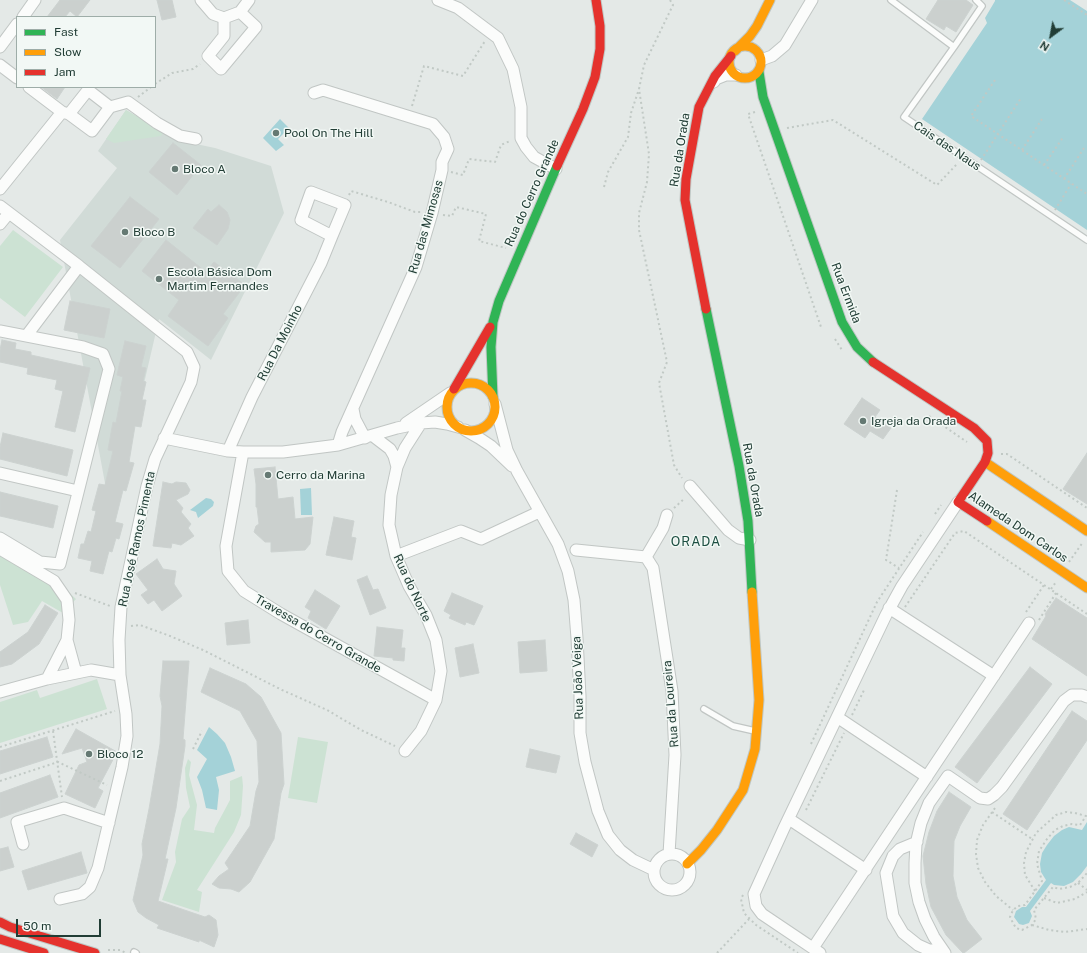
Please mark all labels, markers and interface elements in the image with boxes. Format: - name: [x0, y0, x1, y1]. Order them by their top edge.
- legend: [16, 16, 156, 88]
- north arrow: [1031, 16, 1071, 56]
- text: Fast: [54, 25, 78, 39]
- text: N: [1038, 39, 1051, 54]
- text: Slow: [54, 45, 81, 59]
- text: Jam: [54, 65, 76, 79]
- street label: Rua da Orada: [667, 112, 693, 188]
- street label: Cais das Naus: [911, 118, 983, 174]
- place label: Pool On The Hill: [284, 126, 373, 140]
- marker: Pool On The Hill: [271, 128, 281, 138]
- street label: Rua do Cerro Grande: [502, 137, 562, 249]
- place label: Bloco A: [183, 162, 226, 176]
- marker: Bloco A: [170, 164, 180, 174]
- street label: Rua das Mimosas: [406, 178, 446, 276]
- place label: Bloco B: [133, 225, 175, 239]
- marker: Bloco B: [120, 227, 130, 237]
- street label: Rua Ermida: [828, 261, 864, 325]
- place label: Escola Básica Dom Martim Fernandes: [167, 265, 272, 293]
- marker: Escola Básica Dom Martim Fernandes: [154, 274, 164, 284]
- street label: Rua Da Moinho: [255, 303, 305, 383]
- place label: Igreja da Orada: [871, 414, 956, 428]
- marker: Igreja da Orada: [858, 416, 868, 426]
- street label: Rua da Orada: [739, 442, 767, 518]
- place label: Cerro da Marina: [276, 468, 365, 482]
- street label: Rua José Ramos Pimenta: [116, 470, 158, 608]
- marker: Cerro da Marina: [263, 470, 273, 480]
- street label: Alameda Dom Carlos: [966, 488, 1070, 566]
- district label: ORADA: [671, 534, 721, 550]
- street label: Rua do Norte: [390, 552, 434, 624]
- street label: Travessa do Cerro Grande: [252, 592, 384, 676]
- street label: Rua João Veiga: [569, 636, 587, 720]
- street label: Rua da Loureira: [660, 660, 682, 748]
- place label: Bloco 12: [97, 747, 143, 761]
- marker: Bloco 12: [84, 749, 94, 759]
- scale bar: [18, 911, 103, 937]
- text: 50 m: [23, 919, 51, 933]

